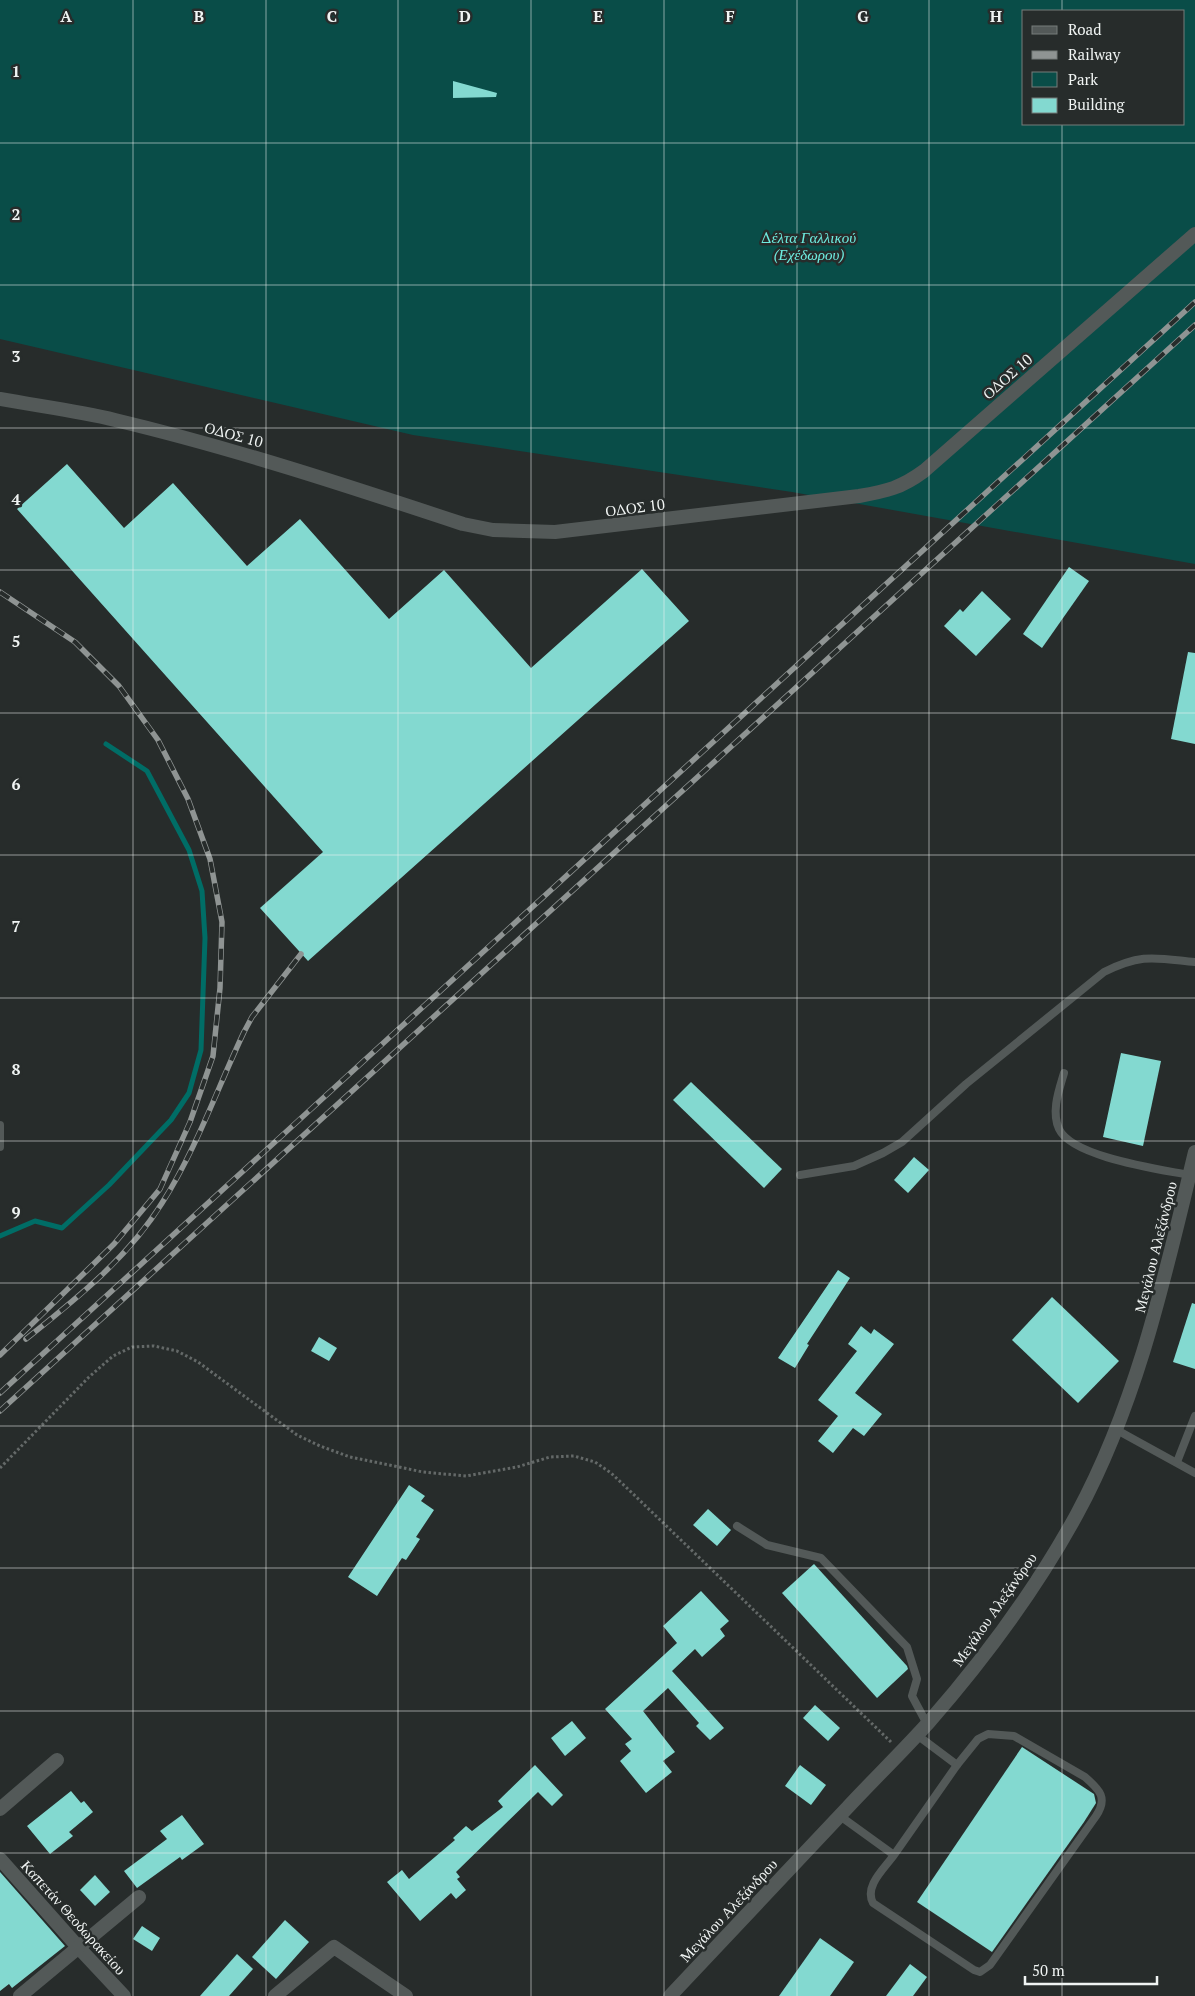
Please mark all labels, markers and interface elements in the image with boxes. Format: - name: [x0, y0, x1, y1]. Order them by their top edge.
- text: A: [60, 5, 72, 27]
- text: B: [194, 5, 204, 27]
- text: C: [327, 5, 337, 27]
- text: D: [459, 5, 471, 27]
- text: E: [593, 5, 603, 27]
- text: F: [725, 5, 735, 27]
- text: G: [857, 5, 869, 27]
- text: H: [990, 5, 1002, 27]
- legend: [1022, 10, 1185, 125]
- text: Road: [1068, 19, 1101, 39]
- text: Railway: [1068, 44, 1121, 64]
- text: 1: [11, 60, 21, 82]
- text: Park: [1068, 69, 1098, 89]
- text: Building: [1068, 94, 1126, 114]
- text: 2: [11, 203, 21, 225]
- park label: Δέλτα Γαλλικού (Εχέδωρου): [761, 227, 856, 264]
- text: 3: [11, 345, 21, 367]
- street label: ΟΔΟΣ 10: [978, 349, 1036, 403]
- street label: ΟΔΟΣ 10: [203, 417, 265, 451]
- text: 4: [11, 488, 21, 510]
- street label: ΟΔΟΣ 10: [604, 493, 666, 521]
- text: 5: [11, 630, 21, 652]
- text: 6: [11, 773, 21, 795]
- text: 7: [11, 915, 21, 937]
- text: 8: [11, 1058, 21, 1080]
- street label: Μεγάλου Αλεξάνδρου: [1129, 1179, 1181, 1315]
- text: 9: [11, 1201, 21, 1223]
- street label: Μεγάλου Αλεξάνδρου: [947, 1548, 1041, 1670]
- street label: Μεγάλου Αλεξάνδρου: [675, 1854, 781, 1966]
- street label: Καπετάν Θεοδωρακείου: [17, 1855, 131, 1979]
- scale bar: [1025, 1954, 1158, 1986]
- text: 50 m: [1032, 1960, 1065, 1980]

